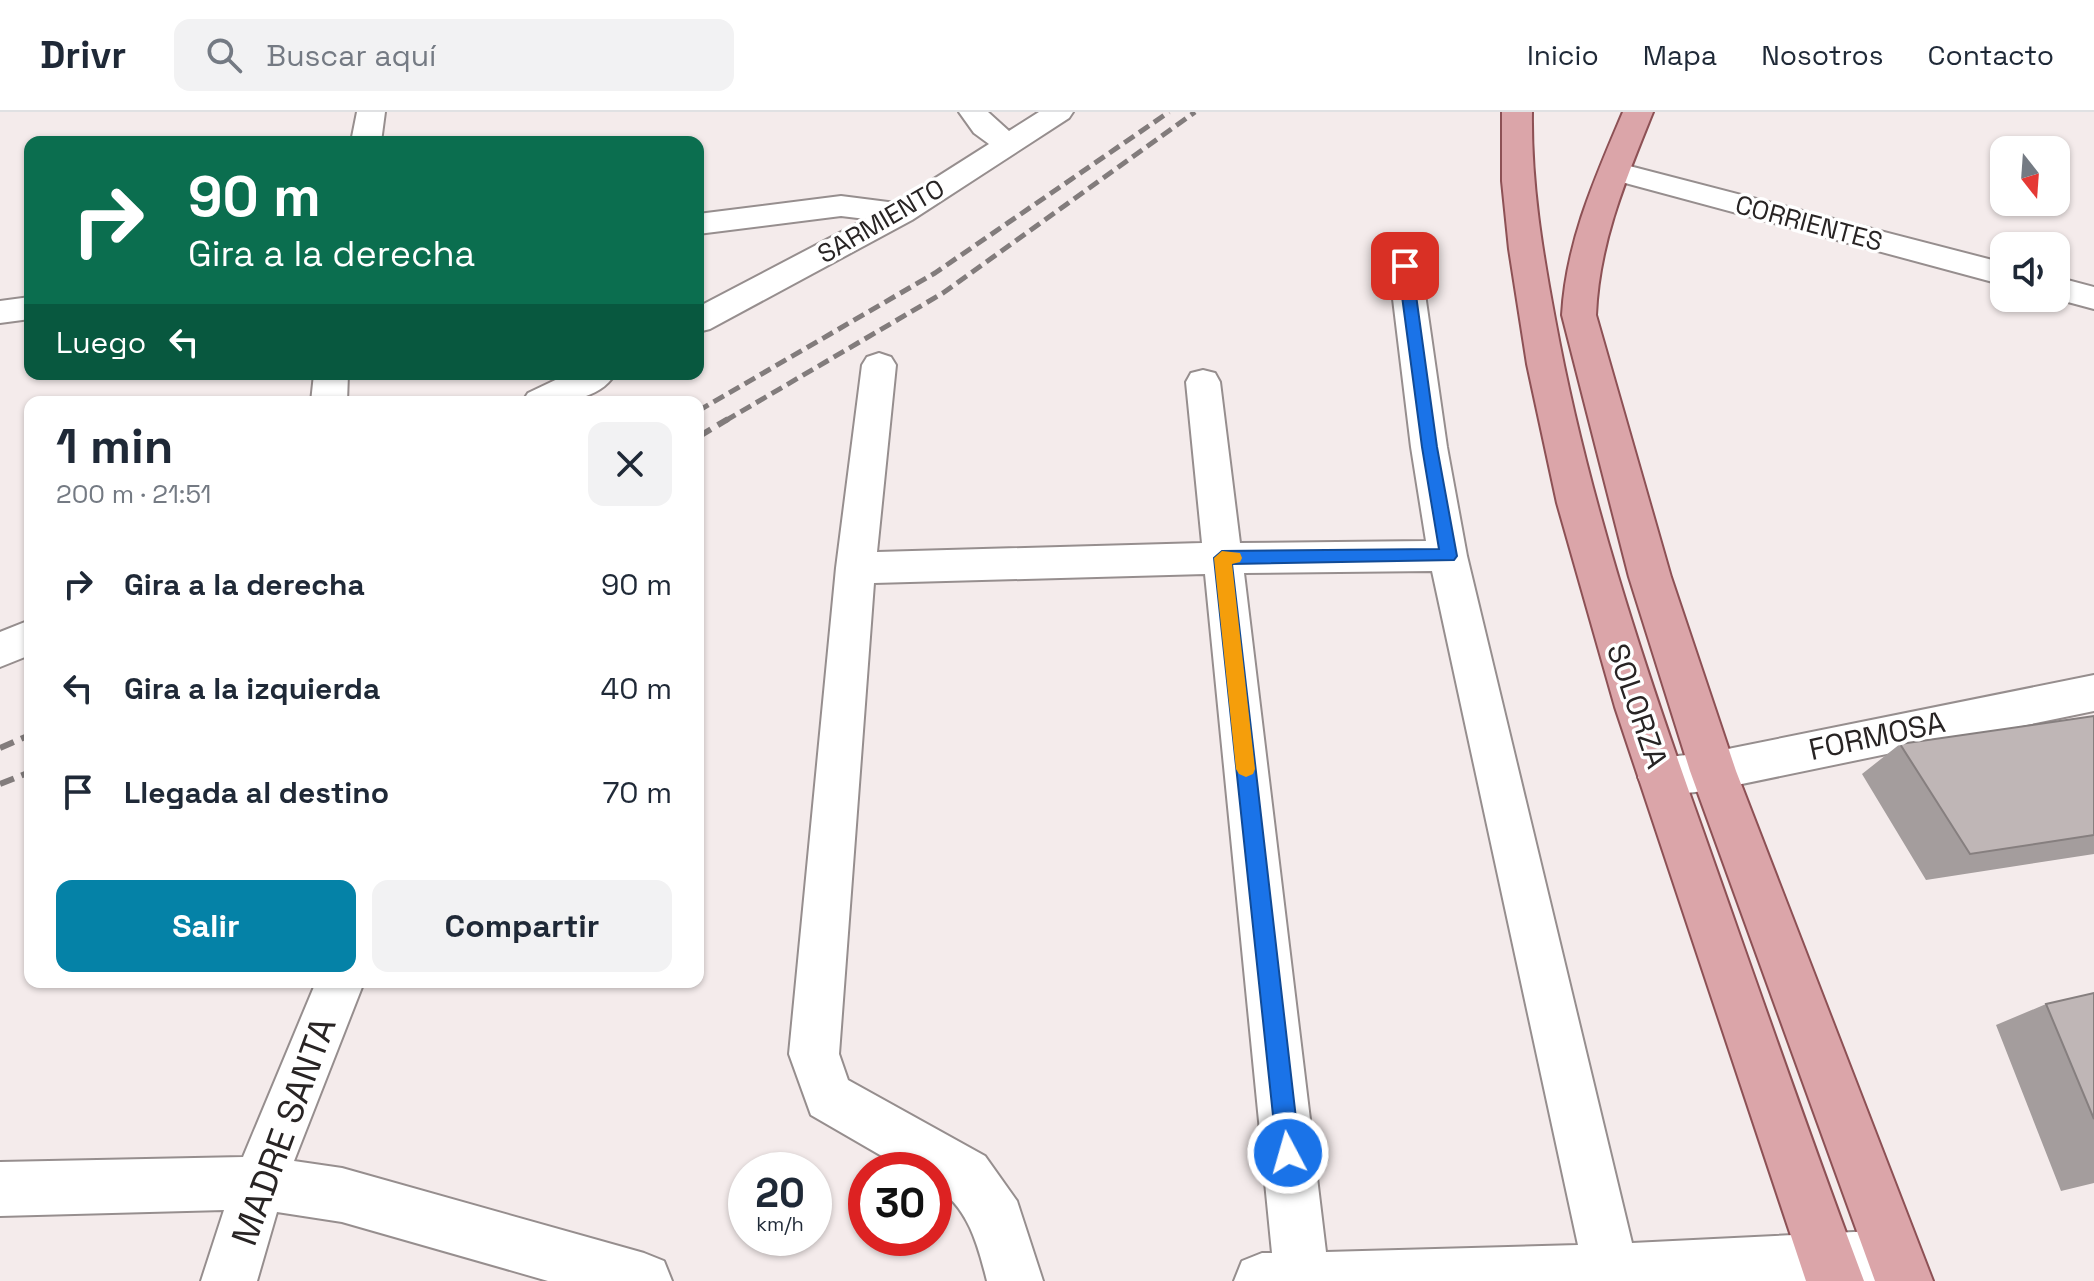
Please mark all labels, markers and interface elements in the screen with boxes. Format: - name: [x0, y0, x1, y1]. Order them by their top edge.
- search box: [174, 19, 734, 91]
- text: Drivr: [40, 31, 126, 79]
- icon: search: [202, 33, 246, 77]
- text: Buscar aquí: [266, 36, 436, 75]
- text: Inicio: [1527, 37, 1599, 73]
- text: Mapa: [1643, 37, 1717, 73]
- text: Nosotros: [1761, 37, 1884, 73]
- text: Contacto: [1928, 37, 2054, 73]
- north arrow: [1990, 136, 2070, 216]
- map controls: [1990, 136, 2070, 312]
- text: 90 m: [188, 161, 321, 232]
- icon: right: [56, 168, 160, 272]
- street label: SARMIENTO: [811, 171, 951, 271]
- street label: CORRIENTES: [1732, 187, 1886, 259]
- text: Gira a la derecha: [188, 231, 475, 277]
- pin: [1371, 232, 1439, 300]
- button: sound: [1990, 232, 2070, 312]
- icon: arrive: [1383, 244, 1427, 288]
- icon: left: [162, 320, 206, 364]
- text: Luego: [56, 323, 146, 362]
- text: 1 min: [56, 416, 173, 477]
- button: close: [588, 422, 672, 506]
- text: 200 m · 21:51: [56, 477, 211, 511]
- icon: right: [56, 562, 100, 606]
- text: Gira a la derecha: [124, 565, 365, 604]
- text: 90 m: [601, 565, 672, 604]
- street label: SOLORZA: [1598, 638, 1677, 773]
- icon: left: [56, 666, 100, 710]
- text: Gira a la izquierda: [124, 669, 380, 708]
- text: 40 m: [601, 669, 672, 708]
- street label: FORMOSA: [1805, 702, 1949, 769]
- icon: arrive: [56, 770, 100, 814]
- text: Llegada al destino: [124, 773, 389, 812]
- text: 70 m: [603, 773, 672, 812]
- button: Salir: [56, 880, 356, 972]
- button: Compartir: [372, 880, 672, 972]
- street label: MADRE SANTA: [221, 1011, 347, 1252]
- position arrow: [1246, 1111, 1330, 1195]
- speed limit sign: 30: [848, 1152, 952, 1256]
- text: 20: [755, 1168, 805, 1219]
- text: km/h: [756, 1211, 804, 1237]

